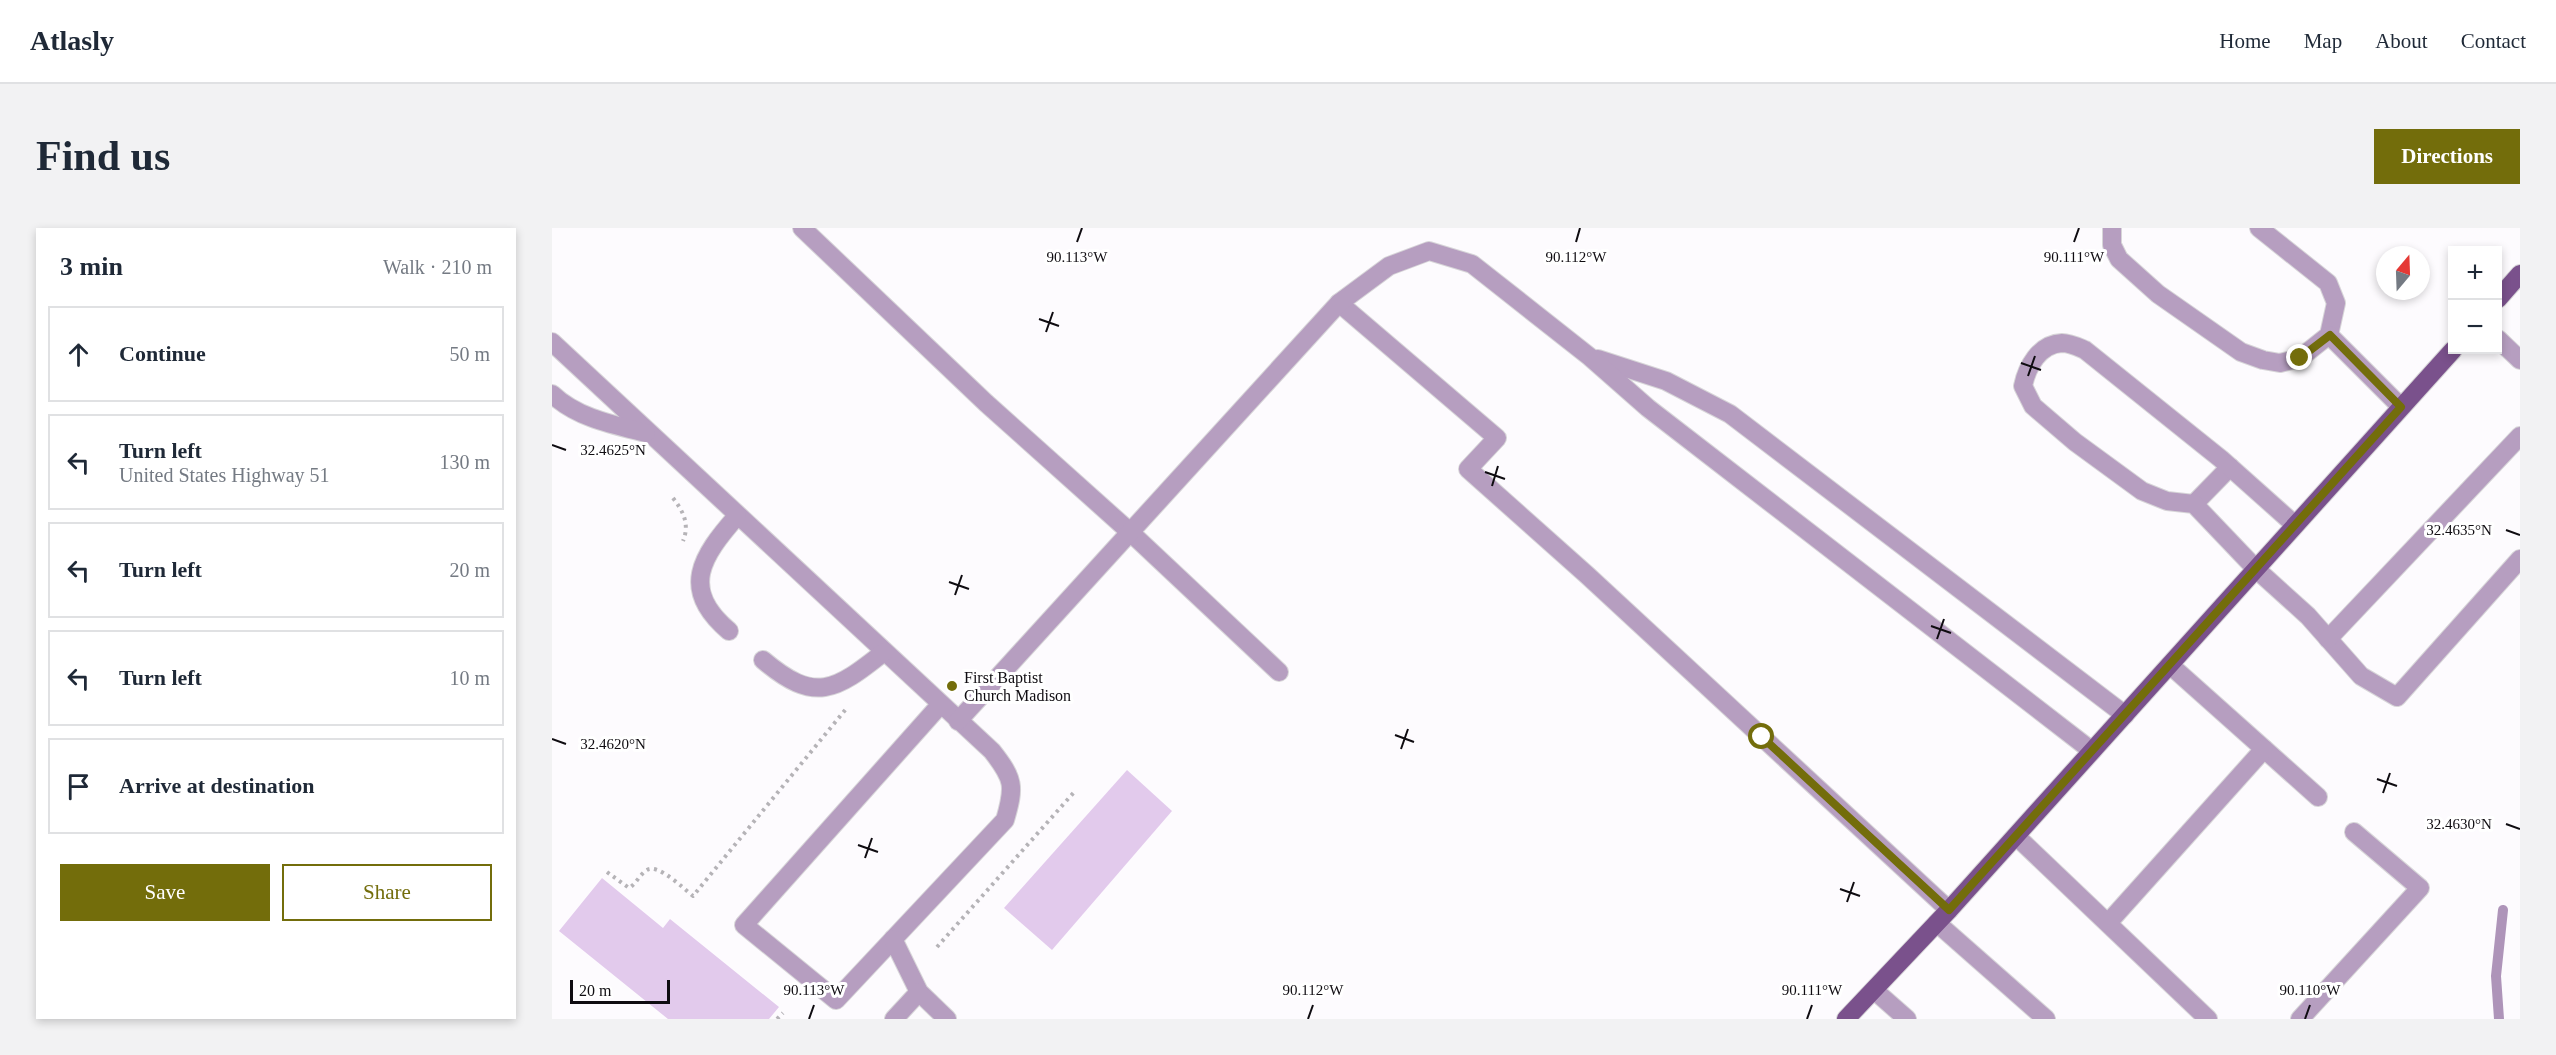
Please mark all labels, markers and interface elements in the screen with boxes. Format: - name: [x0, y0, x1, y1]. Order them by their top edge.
- text: Atlasly: [30, 25, 114, 56]
- text: Home: [2219, 29, 2271, 53]
- text: Map: [2304, 29, 2342, 53]
- text: About: [2375, 29, 2428, 53]
- text: Contact: [2461, 29, 2526, 53]
- button: Directions: [2374, 129, 2520, 184]
- text: Find us: [36, 133, 170, 179]
- north arrow: [2376, 246, 2430, 300]
- map controls: [2448, 246, 2502, 354]
- button: +: [2448, 246, 2502, 300]
- text: 90.113°W: [1047, 249, 1108, 265]
- text: 90.112°W: [1546, 249, 1607, 265]
- text: 90.111°W: [2044, 249, 2105, 265]
- text: 3 min: [60, 252, 123, 281]
- text: Walk · 210 m: [383, 256, 492, 278]
- button: −: [2448, 300, 2502, 354]
- icon: ahead: [62, 338, 95, 371]
- text: Continue: [119, 341, 206, 366]
- text: 50 m: [449, 343, 490, 365]
- route end: [2286, 344, 2312, 370]
- text: Turn left: [119, 438, 202, 463]
- text: 32.4625°N: [580, 442, 646, 458]
- icon: left: [62, 446, 95, 479]
- text: 130 m: [439, 451, 490, 473]
- text: United States Highway 51: [119, 464, 330, 486]
- text: 32.4635°N: [2426, 522, 2492, 538]
- icon: left: [62, 554, 95, 587]
- text: Turn left: [119, 557, 202, 582]
- text: 20 m: [449, 559, 490, 581]
- icon: left: [62, 662, 95, 695]
- text: Turn left: [119, 665, 202, 690]
- text: 10 m: [449, 667, 490, 689]
- place label: First Baptist Church Madison: [964, 669, 1071, 704]
- marker: First Baptist Church Madison: [945, 679, 959, 693]
- route start: [1748, 723, 1774, 749]
- text: 32.4620°N: [580, 736, 646, 752]
- icon: arrive: [62, 770, 95, 803]
- text: Arrive at destination: [119, 773, 315, 798]
- text: 32.4630°N: [2426, 816, 2492, 832]
- button: Save: [60, 864, 270, 921]
- button: Share: [282, 864, 492, 921]
- scale bar: [570, 977, 670, 1004]
- text: 20 m: [579, 982, 611, 999]
- text: 90.113°W: [784, 982, 845, 998]
- text: 90.112°W: [1283, 982, 1344, 998]
- text: 90.111°W: [1782, 982, 1843, 998]
- text: 90.110°W: [2280, 982, 2341, 998]

